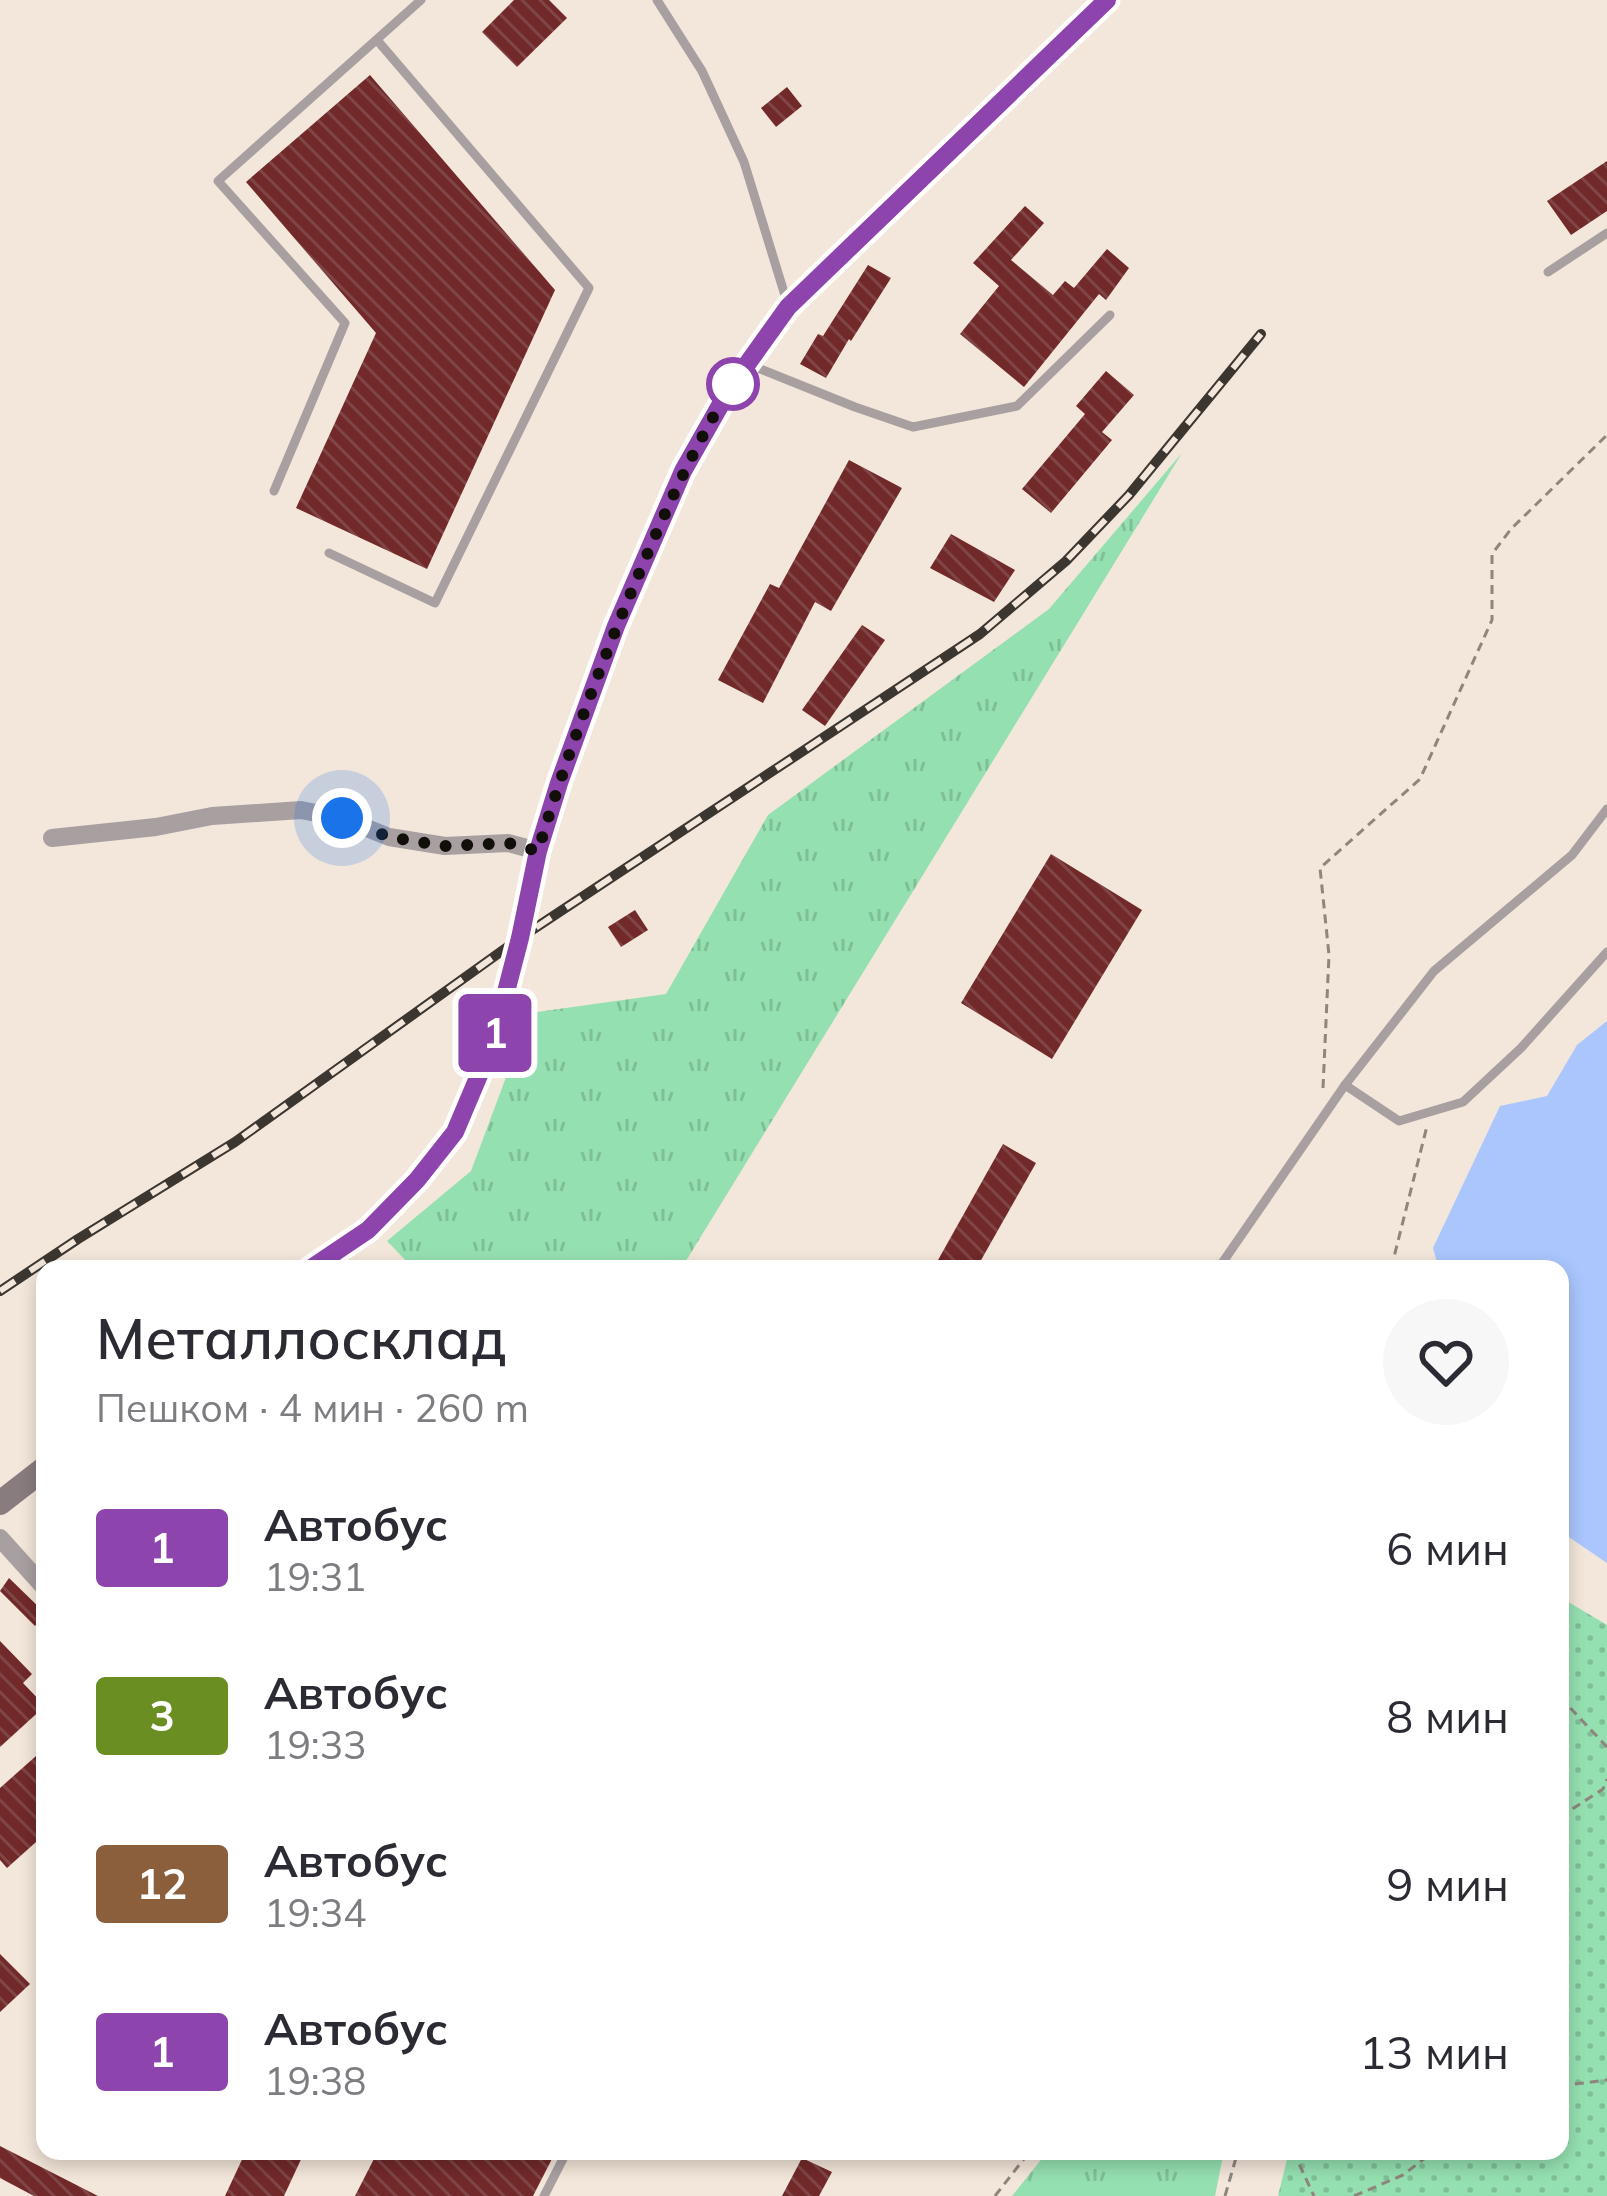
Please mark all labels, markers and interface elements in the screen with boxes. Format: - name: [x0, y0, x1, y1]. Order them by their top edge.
- unlabelled marker: [708, 359, 758, 409]
- your location: [312, 788, 372, 848]
- line badge: 1: [456, 994, 534, 1072]
- text: 1: [482, 1006, 508, 1059]
- button: heart: [1383, 1299, 1509, 1425]
- text: Металлосклад: [96, 1302, 506, 1373]
- text: Пешком · 4 мин · 260 m: [96, 1383, 529, 1432]
- text: Автобус: [264, 1496, 448, 1552]
- text: 6 мин: [1386, 1520, 1509, 1576]
- text: 1: [149, 1521, 175, 1574]
- text: 19:31: [264, 1552, 367, 1601]
- text: Автобус: [264, 1664, 448, 1720]
- text: 8 мин: [1386, 1688, 1509, 1744]
- text: 3: [149, 1689, 175, 1742]
- text: 19:33: [264, 1720, 367, 1769]
- text: Автобус: [264, 1832, 448, 1888]
- text: 9 мин: [1386, 1856, 1509, 1912]
- text: 12: [137, 1857, 187, 1910]
- text: 19:34: [264, 1888, 367, 1937]
- text: Автобус: [264, 2000, 448, 2056]
- text: 13 мин: [1359, 2024, 1509, 2080]
- text: 1: [149, 2025, 175, 2078]
- text: 19:38: [264, 2056, 367, 2105]

